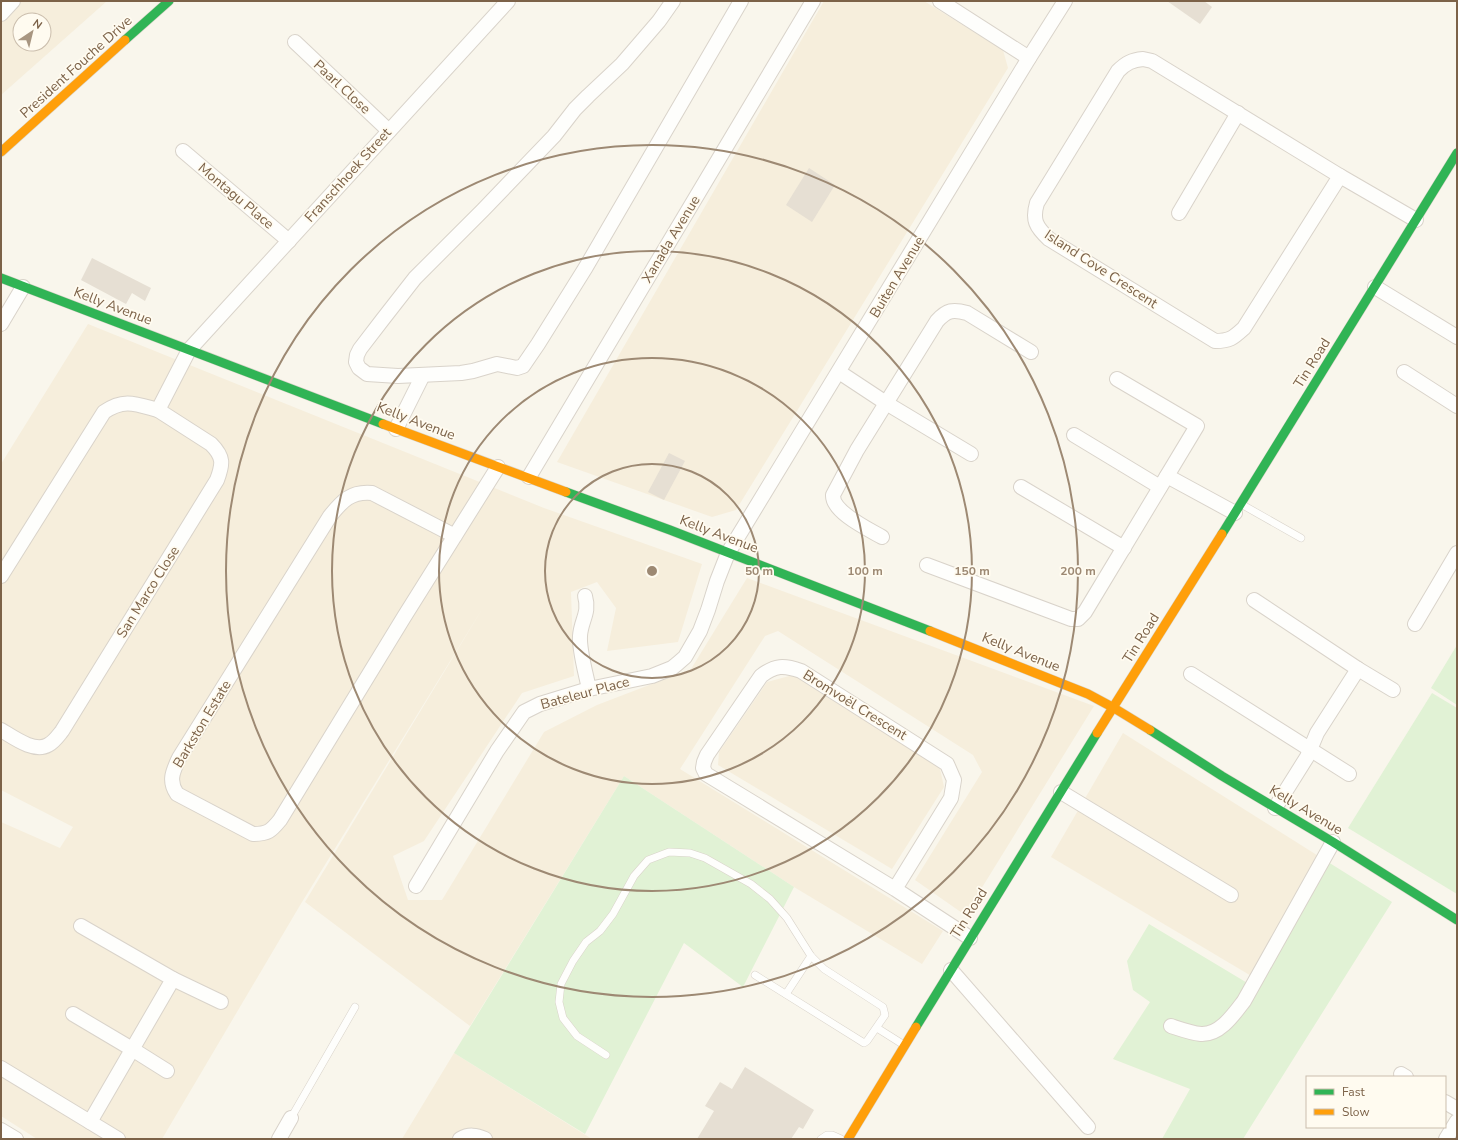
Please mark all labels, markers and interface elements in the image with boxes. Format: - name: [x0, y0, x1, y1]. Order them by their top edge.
- street label: President Fouche Drive: [16, 11, 136, 123]
- north arrow: [12, 12, 52, 52]
- text: N: [30, 16, 45, 33]
- street label: Paarl Close: [309, 56, 375, 118]
- street label: Franschhoek Street: [300, 124, 396, 226]
- street label: Montagu Place: [194, 159, 278, 233]
- street label: Xanada Avenue: [637, 192, 705, 286]
- street label: Island Cove Crescent: [1041, 225, 1161, 313]
- street label: Buiten Avenue: [865, 233, 929, 321]
- street label: Kelly Avenue: [71, 282, 155, 330]
- street label: Tin Road: [1289, 334, 1335, 392]
- street label: Kelly Avenue: [374, 397, 458, 445]
- street label: Kelly Avenue: [677, 510, 761, 558]
- street label: San Marco Close: [112, 542, 184, 642]
- text: 50 m: [745, 563, 773, 579]
- text: 100 m: [847, 563, 883, 579]
- text: 150 m: [954, 563, 990, 579]
- text: 200 m: [1060, 563, 1096, 579]
- centre of rings: [645, 564, 659, 578]
- street label: Tin Road: [1118, 609, 1164, 667]
- street label: Kelly Avenue: [979, 628, 1063, 676]
- street label: Bromvoël Crescent: [799, 665, 911, 745]
- street label: Bateleur Place: [538, 672, 632, 714]
- street label: Barkston Estate: [168, 677, 236, 771]
- street label: Kelly Avenue: [1266, 781, 1346, 839]
- street label: Tin Road: [946, 884, 992, 942]
- legend: [1306, 1076, 1446, 1128]
- text: Fast: [1342, 1084, 1365, 1100]
- text: Slow: [1342, 1104, 1370, 1120]

